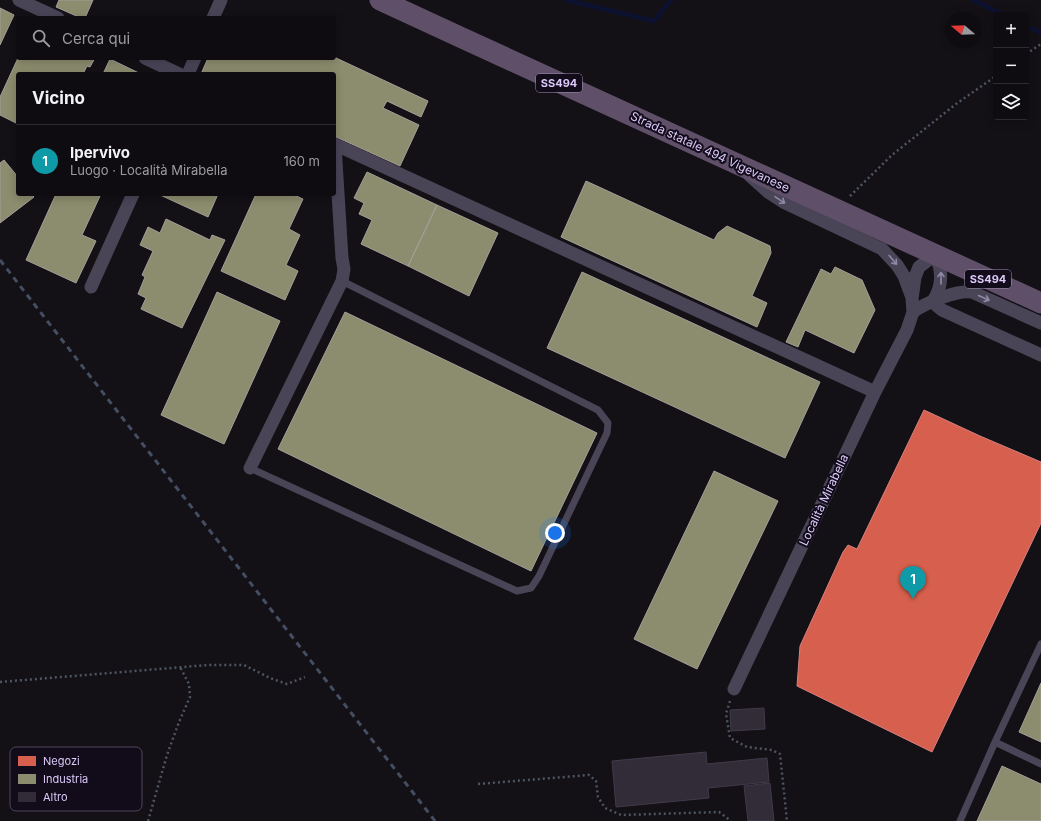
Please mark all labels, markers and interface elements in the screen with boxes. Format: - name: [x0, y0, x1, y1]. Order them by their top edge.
- north arrow: [945, 12, 981, 48]
- map controls: [993, 12, 1029, 120]
- button: +: [993, 12, 1029, 48]
- search box: [16, 16, 336, 60]
- icon: search: [30, 27, 52, 49]
- text: Cerca qui: [62, 29, 130, 48]
- button: −: [993, 48, 1029, 84]
- road number: SS494: [536, 74, 582, 92]
- button: layers: [993, 84, 1029, 120]
- text: Vicino: [32, 88, 85, 108]
- street label: Strada statale 494 Vigevanese: [628, 108, 792, 195]
- text: Ipervivo: [70, 143, 130, 162]
- text: 1: [42, 153, 48, 169]
- text: 160 m: [283, 153, 320, 169]
- text: Luogo · Località Mirabella: [70, 162, 227, 178]
- one-way arrow: [774, 195, 785, 204]
- one-way arrow: [889, 255, 898, 266]
- road number: SS494: [965, 270, 1011, 288]
- one-way arrow: [937, 272, 945, 285]
- one-way arrow: [977, 294, 989, 302]
- street label: Località Mirabella: [796, 452, 851, 548]
- your location: [545, 523, 565, 543]
- pin: 1: [900, 566, 926, 599]
- legend: [10, 747, 142, 811]
- text: Negozi: [43, 754, 80, 768]
- text: Industria: [43, 772, 88, 786]
- text: Altro: [43, 790, 68, 804]

